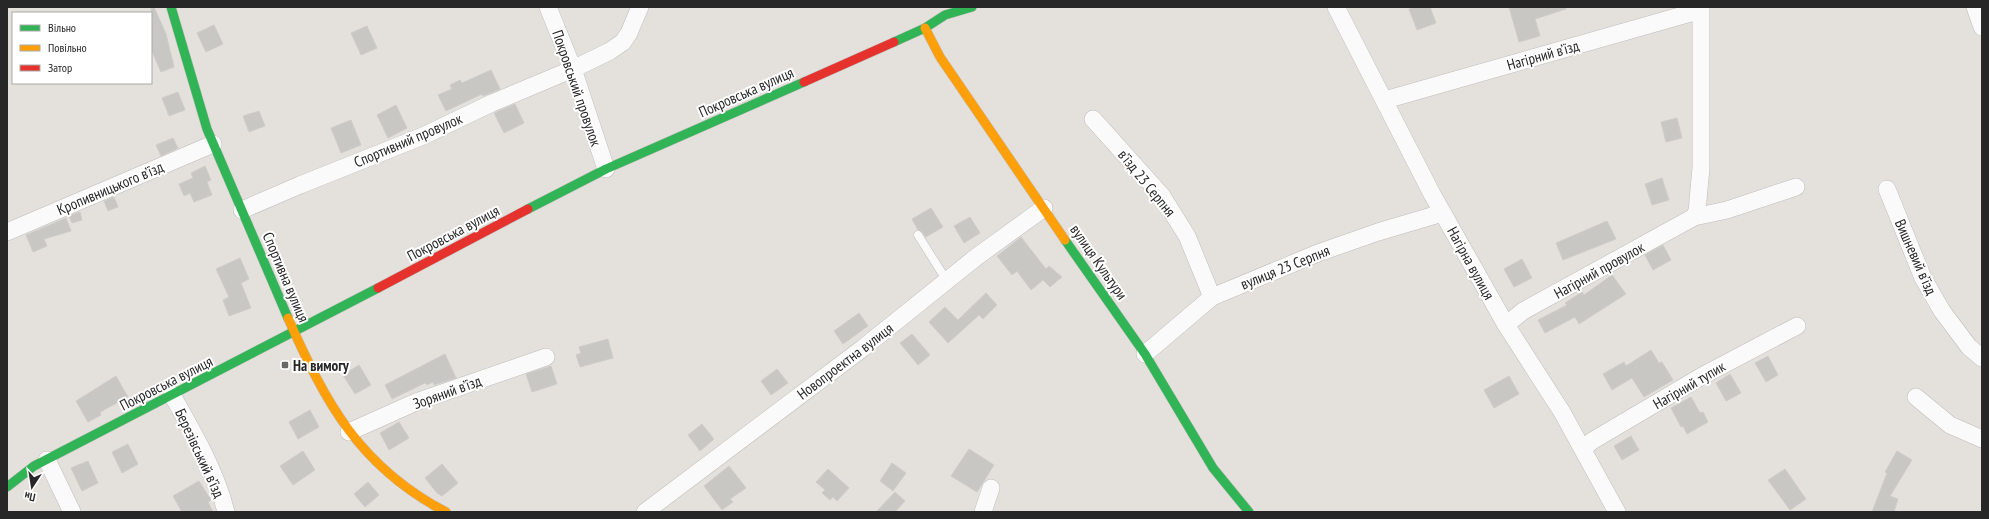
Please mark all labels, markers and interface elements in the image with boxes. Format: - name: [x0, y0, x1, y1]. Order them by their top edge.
- legend: [12, 12, 152, 84]
- text: Вільно: [48, 20, 76, 35]
- street label: Покровський провулок: [548, 27, 606, 149]
- street label: Нагірний в’їзд: [1505, 36, 1582, 74]
- text: Повільно: [48, 40, 87, 55]
- text: Затор: [48, 60, 72, 75]
- street label: Покровська вулиця: [696, 63, 797, 121]
- street label: Спортивний провулок: [351, 109, 465, 171]
- street label: в’їзд 23 Серпня: [1114, 146, 1180, 221]
- street label: Кропивницького в’їзд: [54, 157, 167, 219]
- street label: Покровська вулиця: [404, 201, 503, 265]
- street label: Вишневий в’їзд: [1891, 216, 1941, 298]
- street label: вулиця Культури: [1066, 221, 1132, 303]
- street label: Нагірна вулиця: [1443, 223, 1499, 303]
- street label: Спортивна вулиця: [259, 229, 314, 325]
- street label: Нагірний провулок: [1550, 237, 1648, 303]
- street label: вулиця 23 Серпня: [1238, 240, 1333, 293]
- street label: Новопроектна вулиця: [793, 319, 897, 403]
- street label: Покровська вулиця: [116, 351, 216, 415]
- place label: На вимогу: [293, 356, 350, 375]
- street label: Нагірний тупик: [1649, 357, 1729, 413]
- marker: На вимогу: [280, 360, 290, 370]
- street label: Зоряний в’їзд: [410, 371, 484, 413]
- street label: Березівський в’їзд: [171, 405, 229, 501]
- north arrow: [12, 467, 52, 507]
- text: Пн: [23, 489, 37, 505]

